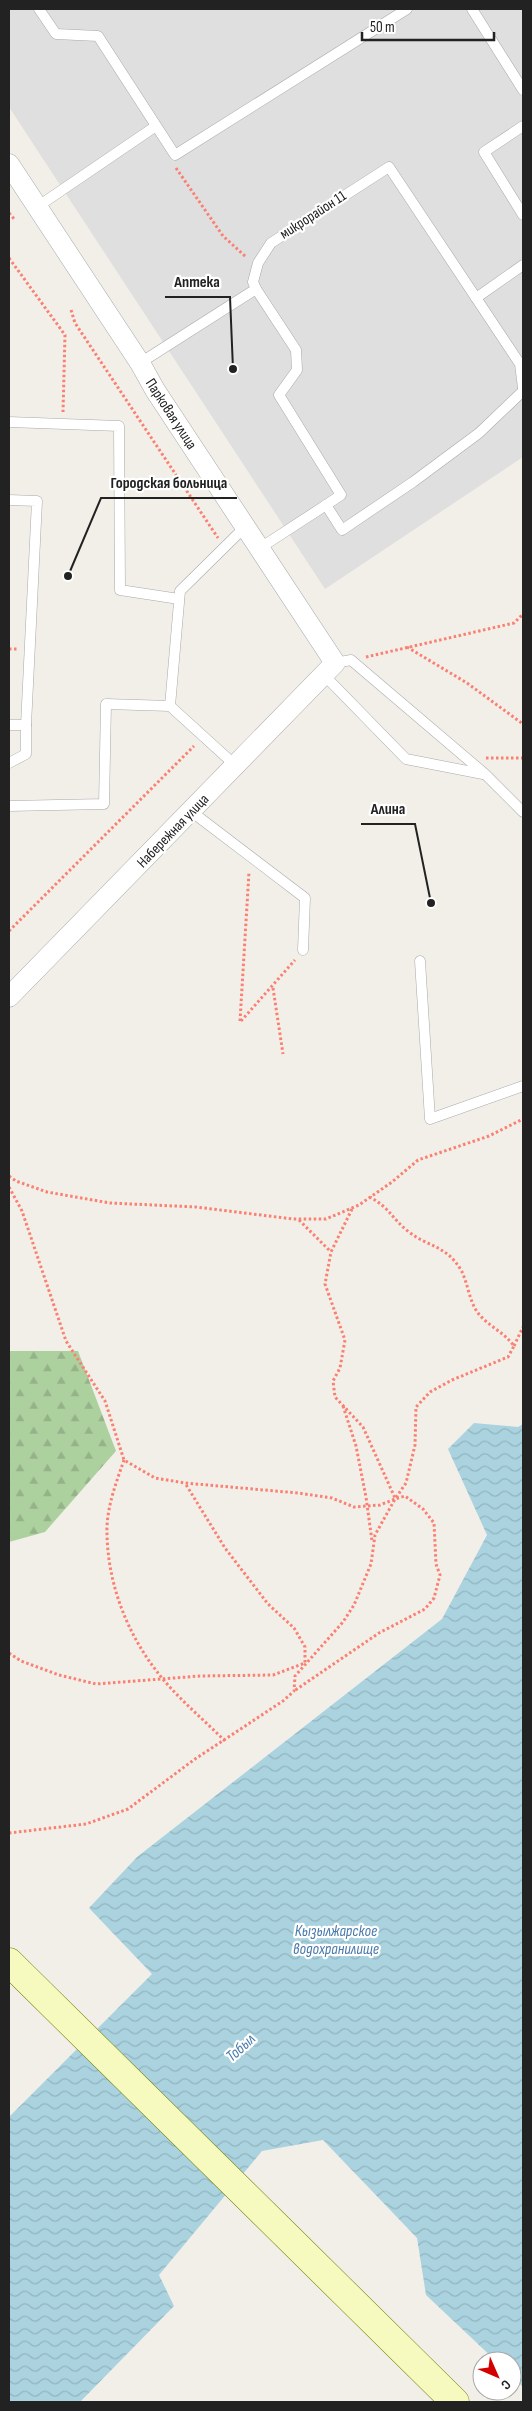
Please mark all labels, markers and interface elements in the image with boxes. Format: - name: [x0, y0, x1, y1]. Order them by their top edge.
- scale bar: [362, 10, 494, 42]
- text: 50 m: [370, 18, 395, 37]
- street label: микрорайон 11: [276, 186, 350, 243]
- callout: Аптека: [165, 266, 230, 297]
- text: Аптека: [173, 273, 220, 292]
- street label: Парковая улица: [141, 375, 201, 453]
- callout: Городская больница: [101, 467, 237, 498]
- text: Городская больница: [111, 474, 227, 493]
- street label: Набережная улица: [133, 790, 213, 872]
- callout: Алина: [361, 793, 415, 824]
- text: Алина: [370, 800, 405, 819]
- water label: Кызылжарское водохранилище: [293, 1922, 379, 1959]
- water label: Тобыл: [222, 2030, 260, 2066]
- north arrow: [472, 2351, 522, 2401]
- text: С: [497, 2376, 514, 2393]

